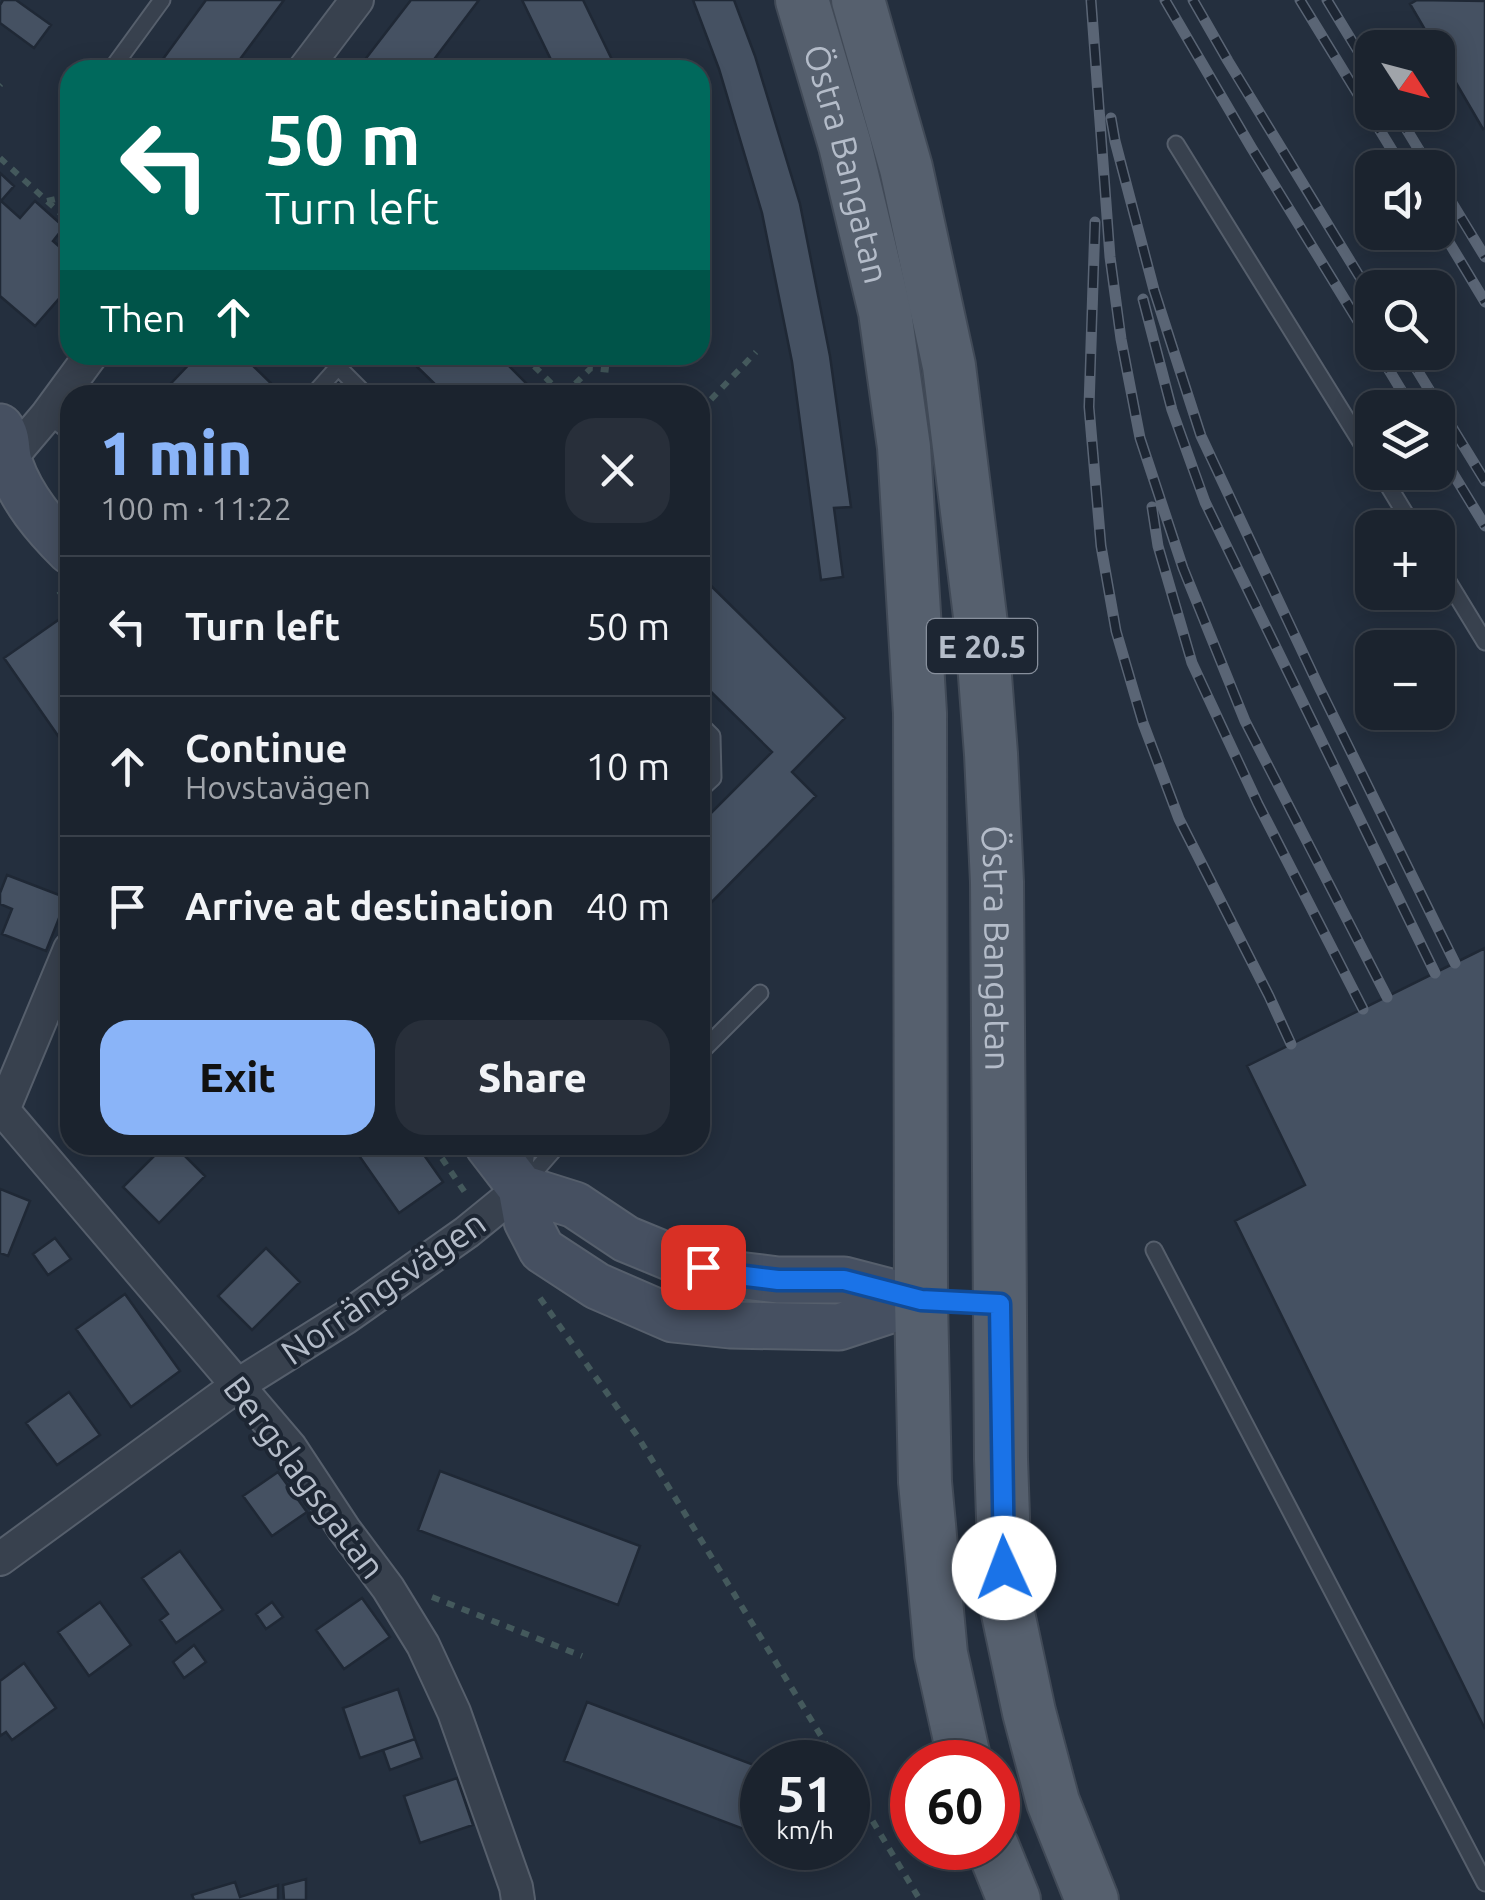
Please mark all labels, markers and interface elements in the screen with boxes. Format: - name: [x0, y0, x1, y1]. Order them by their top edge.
- north arrow: [1355, 30, 1455, 130]
- map controls: [1355, 30, 1455, 730]
- street label: Östra Bangatan: [796, 40, 897, 287]
- icon: left: [100, 100, 230, 230]
- text: 50 m: [265, 100, 421, 178]
- button: sound: [1355, 150, 1455, 250]
- text: Turn left: [265, 182, 439, 233]
- button: search: [1355, 270, 1455, 370]
- icon: ahead: [206, 290, 261, 345]
- text: Then: [100, 297, 186, 339]
- button: layers: [1355, 390, 1455, 490]
- button: close: [565, 418, 670, 523]
- text: 1 min: [100, 419, 253, 486]
- text: 100 m · 11:22: [100, 490, 292, 526]
- button: +: [1355, 510, 1455, 610]
- icon: left: [100, 599, 155, 654]
- text: Turn left: [185, 605, 340, 647]
- text: 50 m: [586, 605, 670, 647]
- road number: E 20.5: [927, 619, 1037, 673]
- button: −: [1355, 630, 1455, 730]
- text: Continue: [185, 727, 347, 769]
- icon: ahead: [100, 739, 155, 794]
- text: 10 m: [586, 745, 670, 787]
- text: Hovstavägen: [185, 769, 371, 805]
- street label: Östra Bangatan: [974, 825, 1018, 1071]
- icon: arrive: [100, 879, 155, 934]
- text: Arrive at destination: [185, 885, 554, 927]
- text: 40 m: [586, 885, 670, 927]
- button: Exit: [100, 1020, 375, 1135]
- button: Share: [395, 1020, 670, 1135]
- street label: Norrängsvägen: [273, 1202, 493, 1372]
- pin: [661, 1225, 746, 1310]
- icon: arrive: [676, 1240, 731, 1295]
- street label: Bergslagsgatan: [216, 1368, 394, 1586]
- position arrow: [952, 1516, 1056, 1620]
- speed limit sign: 60: [890, 1740, 1020, 1870]
- text: 51: [777, 1765, 833, 1821]
- text: km/h: [776, 1816, 834, 1844]

